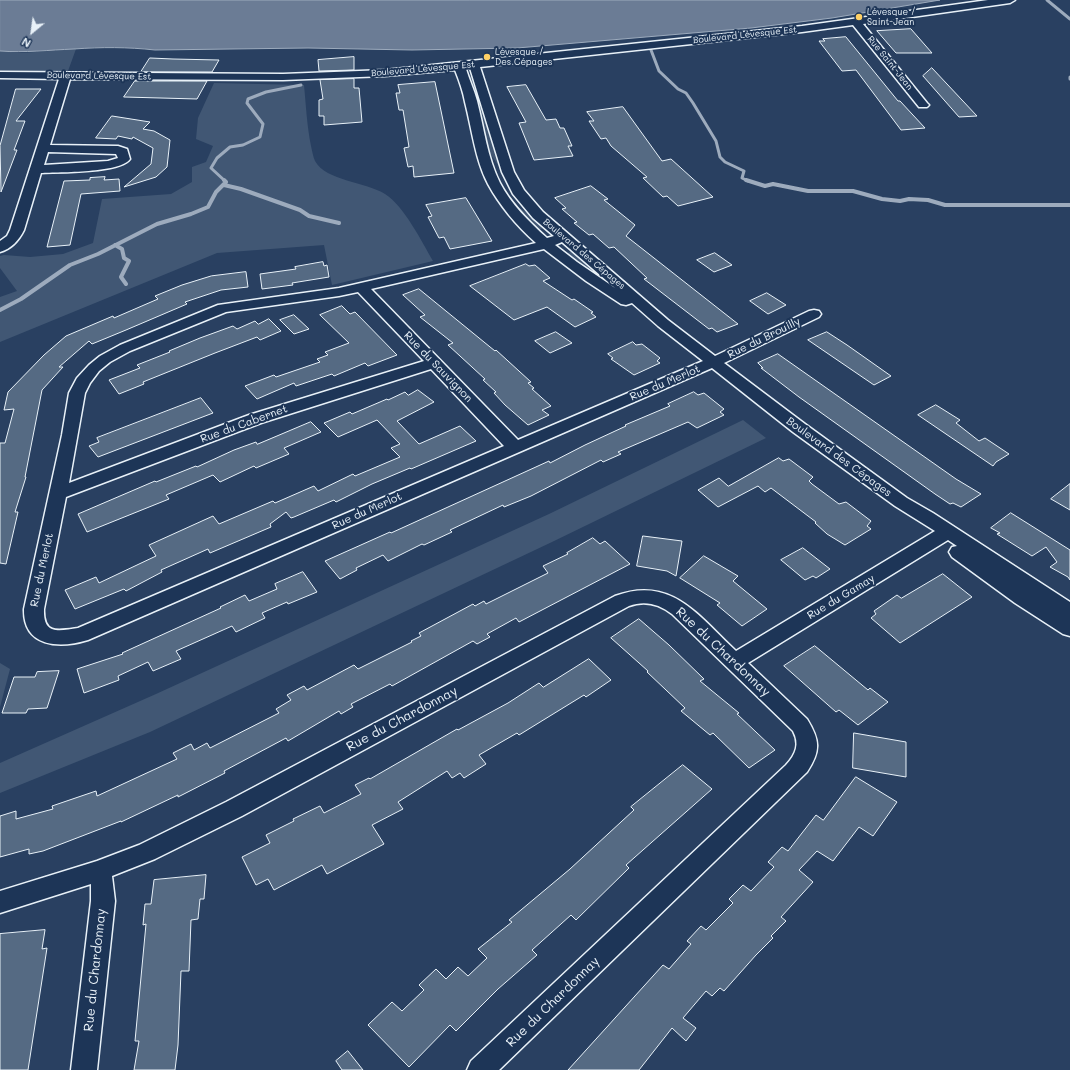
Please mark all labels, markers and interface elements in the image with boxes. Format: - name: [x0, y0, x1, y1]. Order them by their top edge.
- place label: Lévesque / Saint-Jean: [867, 7, 916, 28]
- north arrow: [12, 12, 52, 52]
- marker: Lévesque / Saint-Jean: [854, 12, 864, 22]
- street label: Boulevard Lévesque Est: [692, 24, 798, 46]
- text: N: [19, 34, 33, 52]
- street label: Rue Saint-Jean: [865, 34, 915, 92]
- place label: Lévesque / Des Cépages: [495, 47, 552, 68]
- marker: Lévesque / Des Cépages: [482, 52, 492, 62]
- street label: Boulevard Lévesque Est: [370, 59, 476, 79]
- street label: Boulevard Lévesque Est: [47, 70, 151, 82]
- street label: Boulevard des Cépages: [541, 216, 627, 292]
- street label: Rue du Brouilly: [725, 315, 803, 361]
- street label: Rue du Sauvignon: [401, 329, 475, 405]
- street label: Rue du Merlot: [628, 362, 702, 404]
- street label: Rue du Cabernet: [199, 402, 289, 446]
- street label: Boulevard des Cépages: [784, 414, 894, 500]
- street label: Rue du Merlot: [330, 490, 404, 532]
- street label: Rue du Merlot: [28, 532, 56, 608]
- street label: Rue du Gamay: [805, 572, 877, 622]
- street label: Rue du Chardonnay: [672, 604, 774, 700]
- street label: Rue du Chardonnay: [344, 683, 460, 755]
- street label: Rue du Chardonnay: [81, 908, 109, 1032]
- street label: Rue du Chardonnay: [503, 953, 603, 1051]

